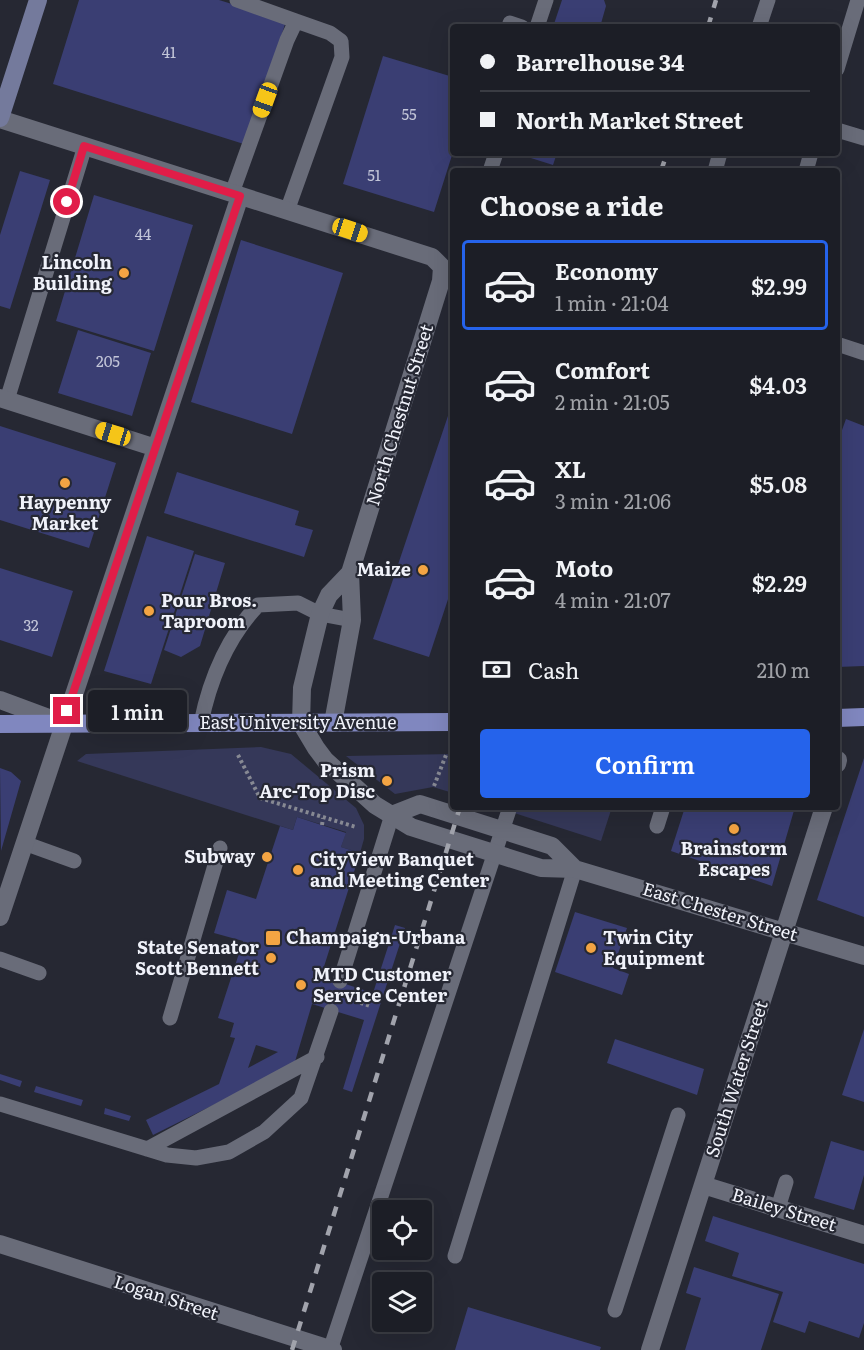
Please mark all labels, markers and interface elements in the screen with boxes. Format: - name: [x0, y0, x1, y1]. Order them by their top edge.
- house number: 41: [162, 40, 176, 63]
- text: Barrelhouse 34: [516, 45, 684, 78]
- car: [250, 80, 280, 120]
- house number: 55: [401, 102, 417, 125]
- text: North Market Street: [516, 103, 743, 136]
- house number: 51: [367, 163, 381, 186]
- text: Choose a ride: [480, 184, 663, 224]
- route start: [53, 188, 80, 215]
- car: [330, 216, 370, 244]
- house number: 44: [135, 222, 151, 245]
- place label: Lincoln Building: [33, 248, 113, 296]
- text: Economy: [555, 254, 658, 287]
- icon: car: [483, 258, 537, 312]
- marker: Lincoln Building: [117, 266, 131, 280]
- text: $2.99: [751, 269, 807, 302]
- text: 1 min · 21:04: [555, 287, 669, 317]
- street label: North Chestnut Street: [358, 320, 439, 509]
- house number: 205: [96, 349, 120, 372]
- text: Comfort: [555, 353, 650, 386]
- icon: car: [483, 357, 537, 411]
- text: $4.03: [749, 368, 807, 401]
- text: 2 min · 21:05: [555, 386, 670, 416]
- car: [93, 420, 133, 448]
- text: XL: [555, 452, 586, 485]
- icon: car: [483, 456, 537, 510]
- text: $5.08: [749, 467, 807, 500]
- marker: Haypenny Market: [58, 476, 72, 490]
- text: 3 min · 21:06: [555, 485, 671, 515]
- place label: Haypenny Market: [19, 488, 111, 536]
- text: Moto: [555, 551, 613, 584]
- place label: Maize: [357, 555, 411, 582]
- icon: car: [483, 555, 537, 609]
- marker: Maize: [416, 563, 430, 577]
- text: $2.29: [752, 566, 807, 599]
- text: 4 min · 21:07: [555, 584, 671, 614]
- place label: Pour Bros. Taproom: [161, 586, 257, 634]
- marker: Pour Bros. Taproom: [142, 604, 156, 618]
- house number: 32: [23, 613, 39, 636]
- icon: cash: [480, 653, 513, 686]
- text: Cash: [528, 653, 579, 686]
- text: 210 m: [757, 654, 810, 684]
- callout: 1 min: [88, 690, 187, 732]
- text: 1 min: [111, 696, 164, 726]
- route end: [53, 697, 80, 724]
- street label: East University Avenue: [199, 708, 397, 735]
- button: Confirm: [480, 729, 810, 798]
- place label: Prism Arc-Top Disc: [259, 756, 375, 804]
- marker: Prism Arc-Top Disc: [380, 774, 394, 788]
- marker: Brainstorm Escapes: [727, 822, 741, 836]
- place label: Brainstorm Escapes: [681, 834, 787, 882]
- place label: Subway: [184, 842, 255, 869]
- place label: CityView Banquet and Meeting Center: [310, 845, 490, 893]
- marker: Subway: [260, 850, 274, 864]
- marker: CityView Banquet and Meeting Center: [291, 863, 305, 877]
- street label: East Chester Street: [640, 874, 802, 947]
- place label: Champaign-Urbana: [286, 923, 466, 950]
- place label: Twin City Equipment: [603, 923, 705, 971]
- marker: Champaign-Urbana: [264, 929, 282, 947]
- place label: State Senator Scott Bennett: [135, 933, 259, 981]
- marker: Twin City Equipment: [584, 941, 598, 955]
- marker: State Senator Scott Bennett: [264, 951, 278, 965]
- place label: MTD Customer Service Center: [313, 960, 452, 1008]
- marker: MTD Customer Service Center: [294, 978, 308, 992]
- street label: South Water Street: [697, 996, 774, 1160]
- street label: Bailey Street: [729, 1180, 841, 1237]
- map controls: [372, 1200, 432, 1332]
- button: locate: [372, 1200, 432, 1260]
- street label: Logan Street: [111, 1267, 223, 1326]
- button: layers: [372, 1272, 432, 1332]

